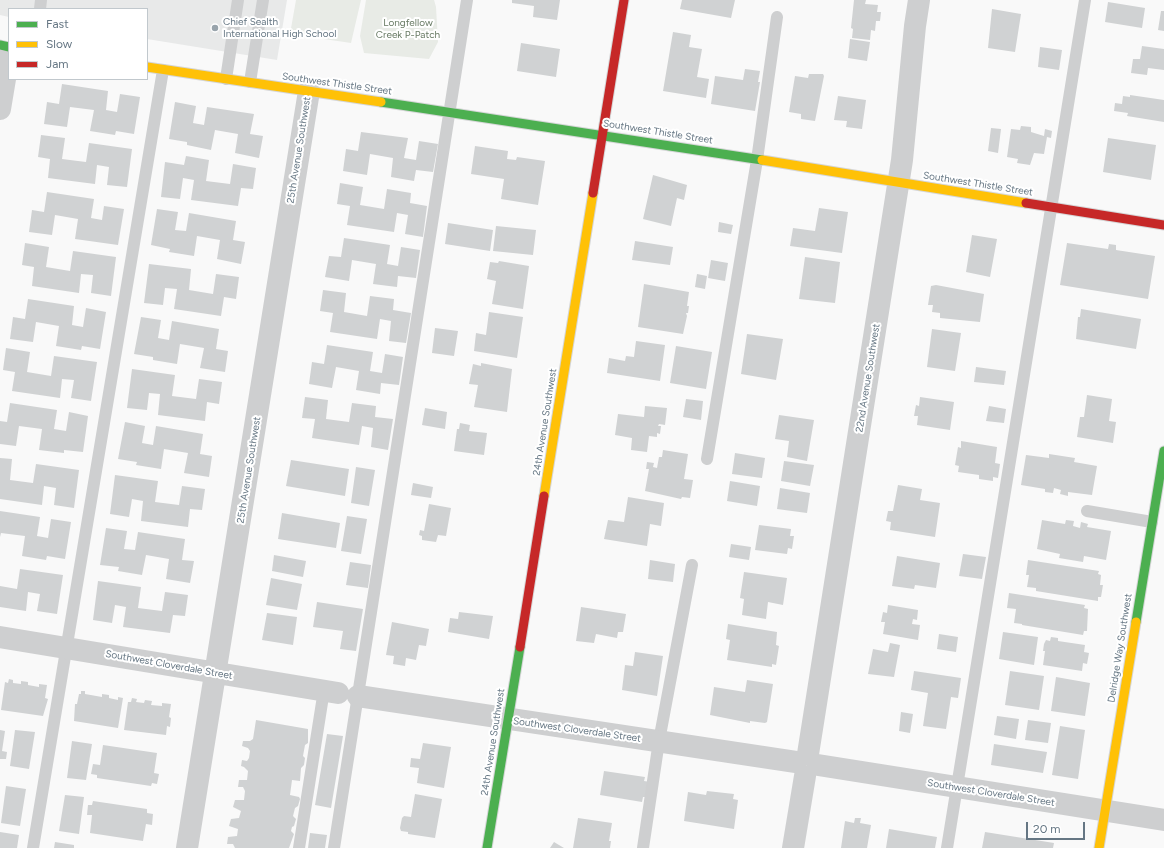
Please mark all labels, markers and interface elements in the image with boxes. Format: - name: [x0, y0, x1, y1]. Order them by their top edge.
- legend: [8, 8, 148, 80]
- place label: Chief Sealth International High School: [223, 16, 336, 40]
- text: Fast: [46, 17, 69, 31]
- park label: Longfellow Creek P-Patch: [376, 17, 440, 40]
- marker: Chief Sealth International High School: [210, 23, 220, 33]
- text: Slow: [46, 37, 72, 51]
- text: Jam: [46, 57, 69, 71]
- street label: Southwest Thistle Street: [281, 70, 393, 98]
- street label: 25th Avenue Southwest: [285, 96, 313, 204]
- street label: Southwest Thistle Street: [602, 117, 714, 147]
- street label: Southwest Thistle Street: [922, 169, 1034, 199]
- street label: 22nd Avenue Southwest: [853, 323, 883, 433]
- street label: 24th Avenue Southwest: [531, 368, 559, 476]
- street label: 25th Avenue Southwest: [235, 416, 263, 524]
- street label: Delridge Way Southwest: [1105, 593, 1135, 703]
- street label: Southwest Cloverdale Street: [104, 648, 234, 682]
- street label: 24th Avenue Southwest: [479, 688, 507, 796]
- street label: Southwest Cloverdale Street: [512, 715, 642, 745]
- street label: Southwest Cloverdale Street: [926, 777, 1056, 809]
- scale bar: [1028, 814, 1087, 840]
- text: 20 m: [1033, 822, 1061, 836]

